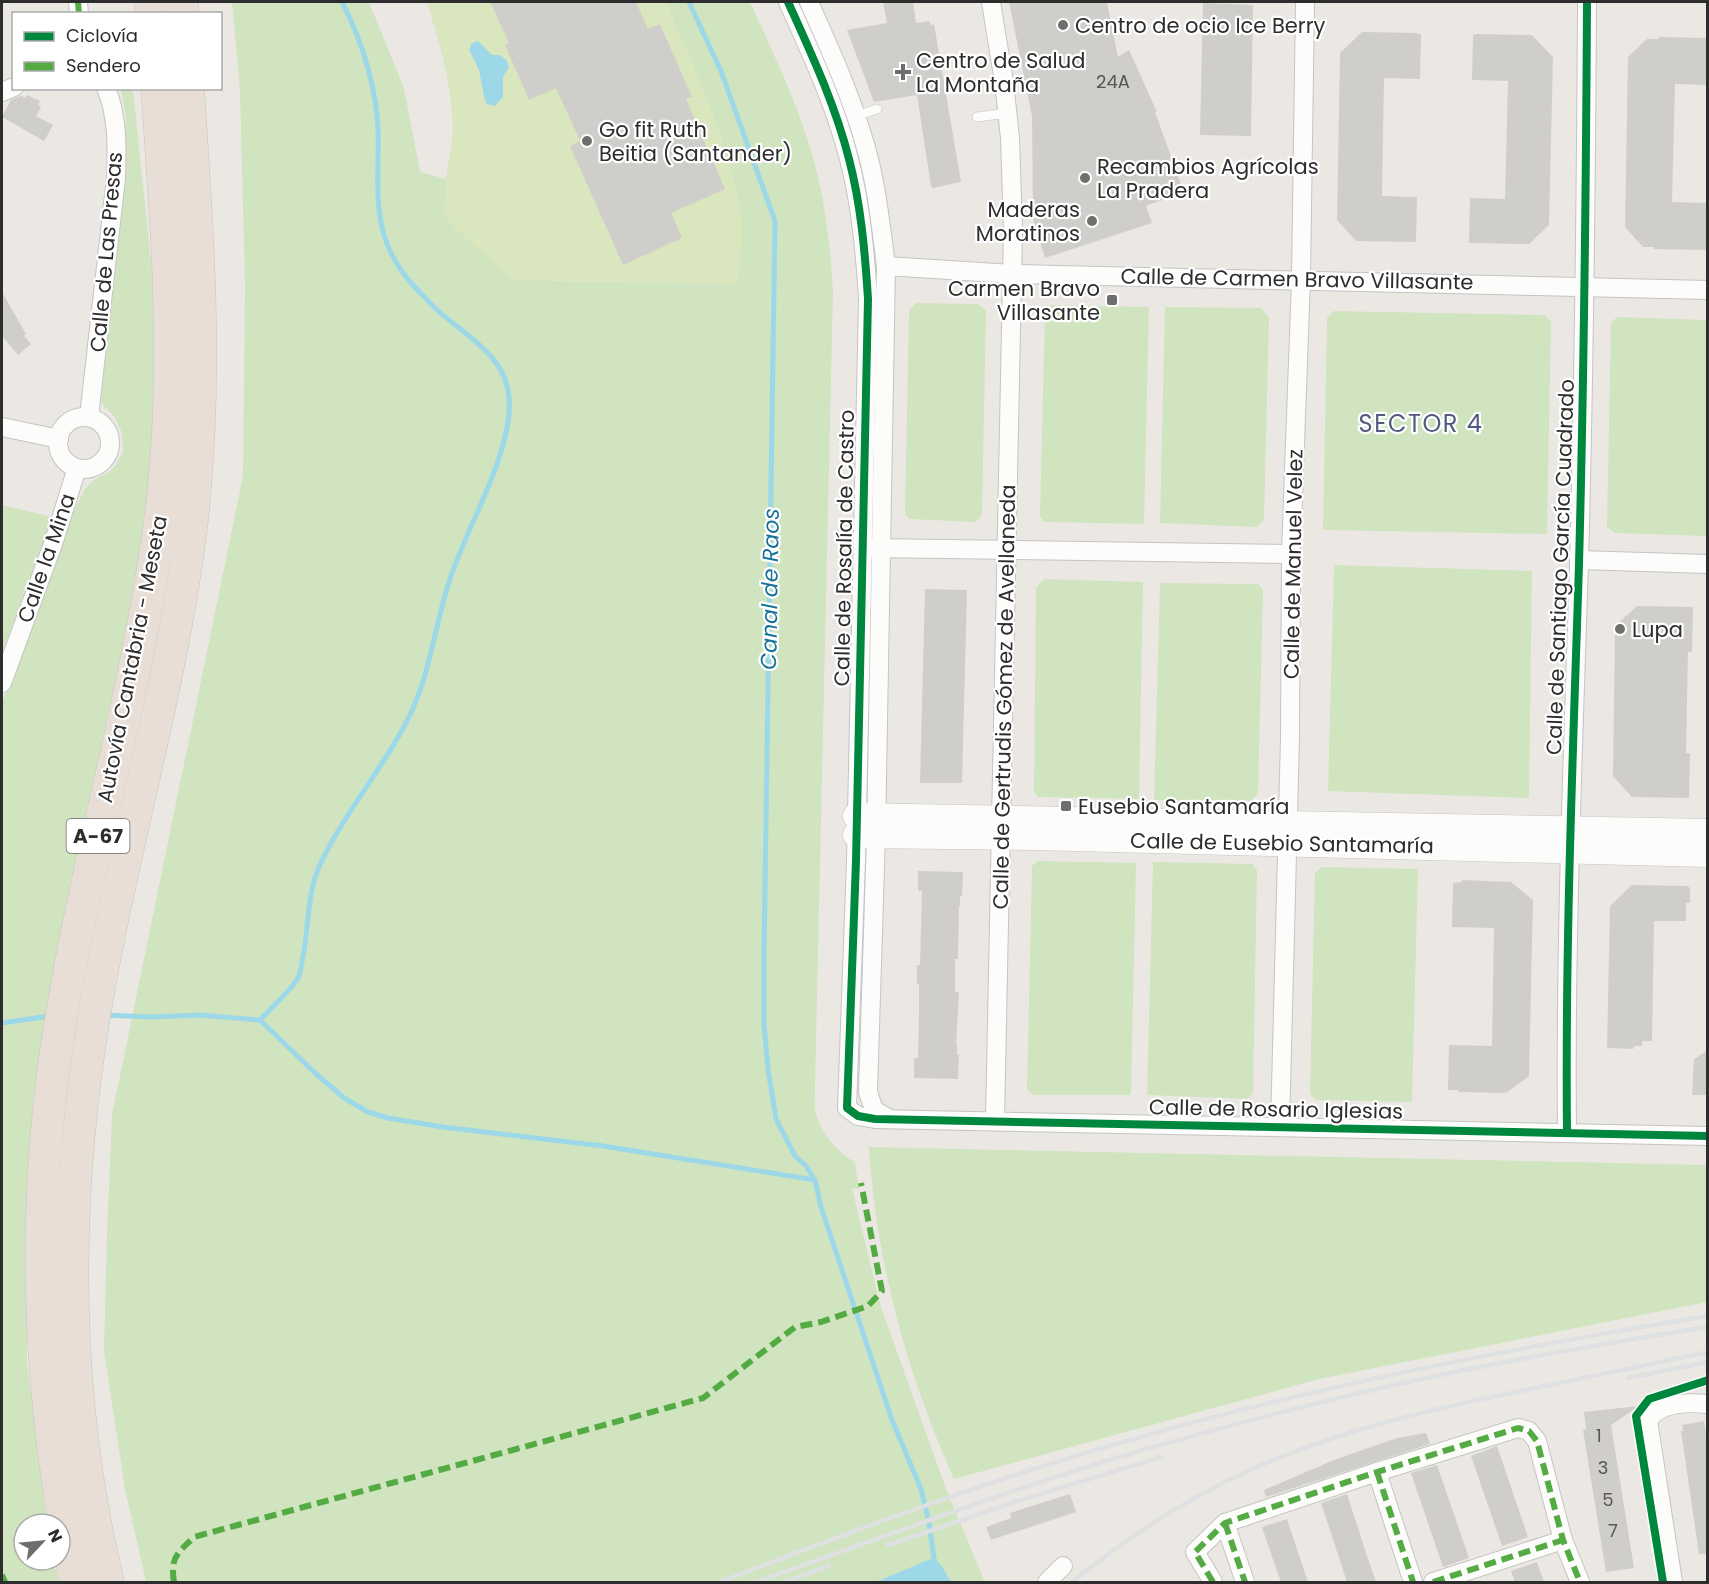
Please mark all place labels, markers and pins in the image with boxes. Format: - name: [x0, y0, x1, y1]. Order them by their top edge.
- place label: Centro de ocio Ice Berry: [1075, 11, 1326, 40]
- marker: Centro de ocio Ice Berry: [1056, 18, 1070, 32]
- place label: Centro de Salud La Montaña: [916, 46, 1085, 99]
- marker: Centro de Salud La Montaña: [894, 63, 912, 81]
- place label: Go fit Ruth Beitia (Santander): [599, 115, 792, 168]
- marker: Go fit Ruth Beitia (Santander): [580, 134, 594, 148]
- place label: Recambios Agrícolas La Pradera: [1097, 152, 1319, 205]
- marker: Recambios Agrícolas La Pradera: [1078, 171, 1092, 185]
- place label: Maderas Moratinos: [976, 195, 1080, 248]
- marker: Maderas Moratinos: [1085, 214, 1099, 228]
- place label: Carmen Bravo Villasante: [948, 274, 1100, 327]
- marker: Carmen Bravo Villasante: [1105, 293, 1119, 307]
- place label: Lupa: [1632, 615, 1683, 644]
- marker: Lupa: [1613, 622, 1627, 636]
- place label: Eusebio Santamaría: [1078, 792, 1289, 821]
- marker: Eusebio Santamaría: [1059, 799, 1073, 813]

